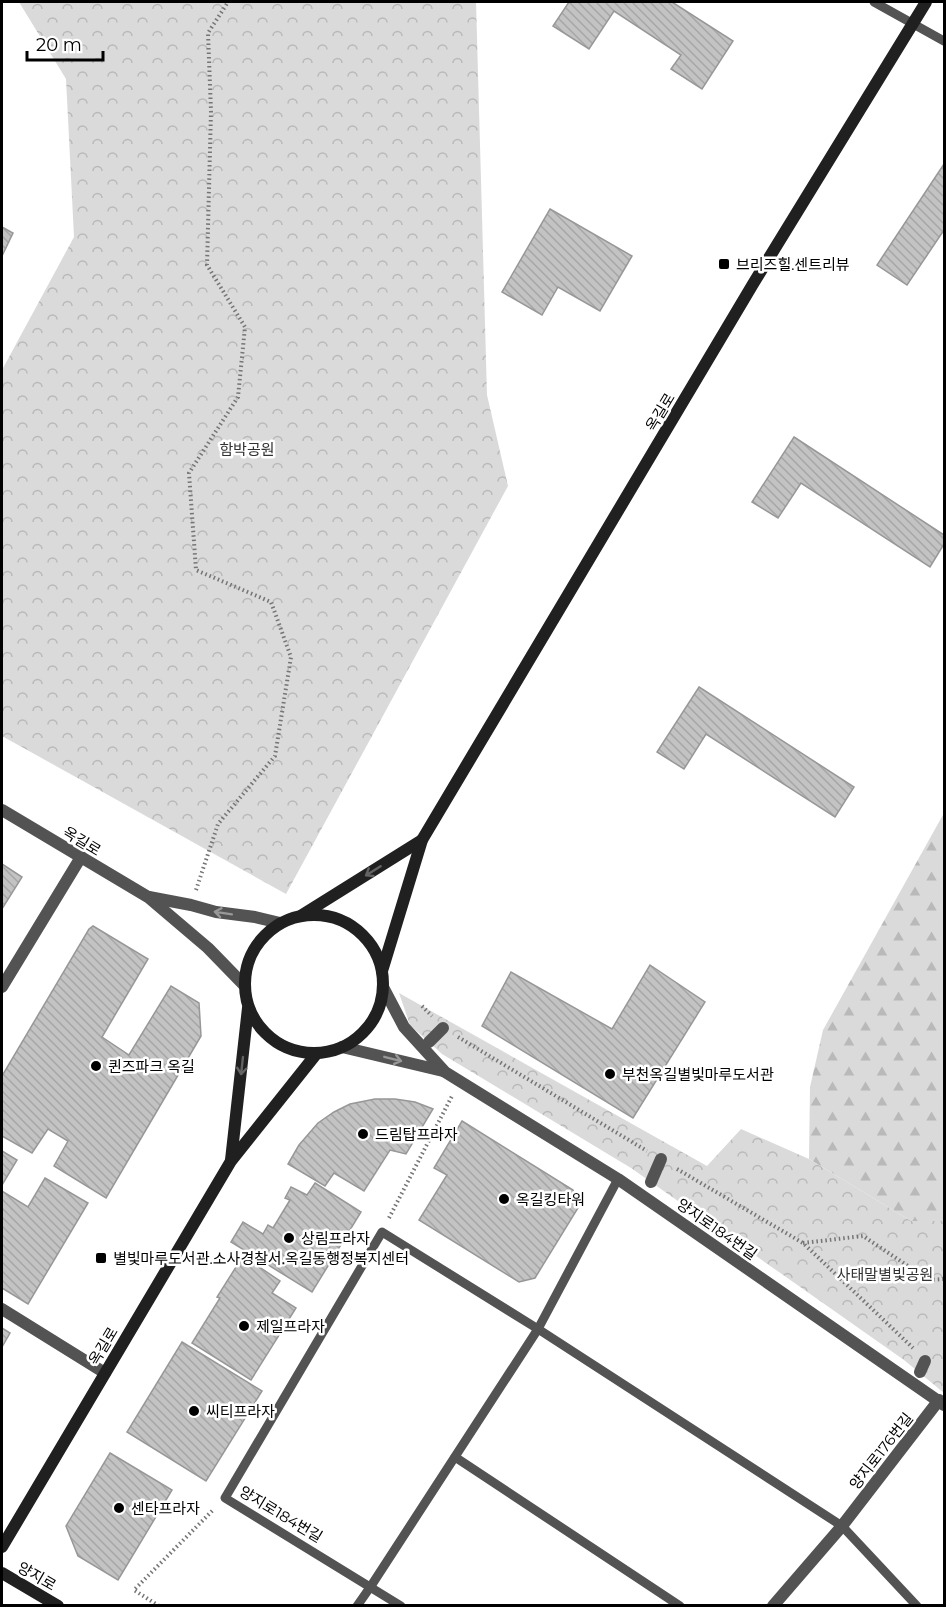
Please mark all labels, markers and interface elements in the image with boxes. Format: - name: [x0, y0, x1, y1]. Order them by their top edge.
- scale bar: [27, 24, 104, 62]
- text: 20 m: [36, 34, 82, 56]
- place label: 브리즈힐.센트리뷰: [736, 255, 850, 274]
- marker: 브리즈힐.센트리뷰: [717, 257, 731, 271]
- street label: 옥길로: [641, 389, 679, 435]
- park label: 함박공원: [219, 440, 275, 459]
- street label: 옥길로: [59, 822, 105, 860]
- one-way arrow: [365, 865, 382, 877]
- one-way arrow: [213, 907, 233, 918]
- one-way arrow: [383, 1054, 402, 1066]
- one-way arrow: [236, 1055, 247, 1075]
- place label: 퀸즈파크 옥길: [108, 1057, 195, 1076]
- marker: 퀸즈파크 옥길: [89, 1059, 103, 1073]
- place label: 부천옥길별빛마루도서관: [622, 1065, 774, 1084]
- marker: 부천옥길별빛마루도서관: [603, 1067, 617, 1081]
- place label: 드림탑프라자: [375, 1125, 458, 1144]
- marker: 드림탑프라자: [356, 1127, 370, 1141]
- place label: 옥길킹타워: [516, 1190, 585, 1209]
- marker: 옥길킹타워: [497, 1192, 511, 1206]
- street label: 양지로184번길: [673, 1194, 761, 1264]
- place label: 상림프라자: [301, 1229, 370, 1248]
- marker: 상림프라자: [282, 1231, 296, 1245]
- place label: 별빛마루도서관.소사경찰서.옥길동행정복지센터: [113, 1249, 409, 1268]
- marker: 별빛마루도서관.소사경찰서.옥길동행정복지센터: [94, 1251, 108, 1265]
- park label: 사태말별빛공원: [837, 1265, 933, 1284]
- place label: 제일프라자: [256, 1317, 325, 1336]
- marker: 제일프라자: [237, 1319, 251, 1333]
- street label: 옥길로: [84, 1323, 122, 1369]
- place label: 씨티프라자: [206, 1402, 275, 1421]
- marker: 씨티프라자: [187, 1404, 201, 1418]
- street label: 양지로176번길: [845, 1409, 917, 1493]
- street label: 양지로184번길: [236, 1482, 326, 1546]
- place label: 센타프라자: [131, 1499, 200, 1518]
- marker: 센타프라자: [112, 1501, 126, 1515]
- street label: 양지로: [14, 1557, 60, 1595]

